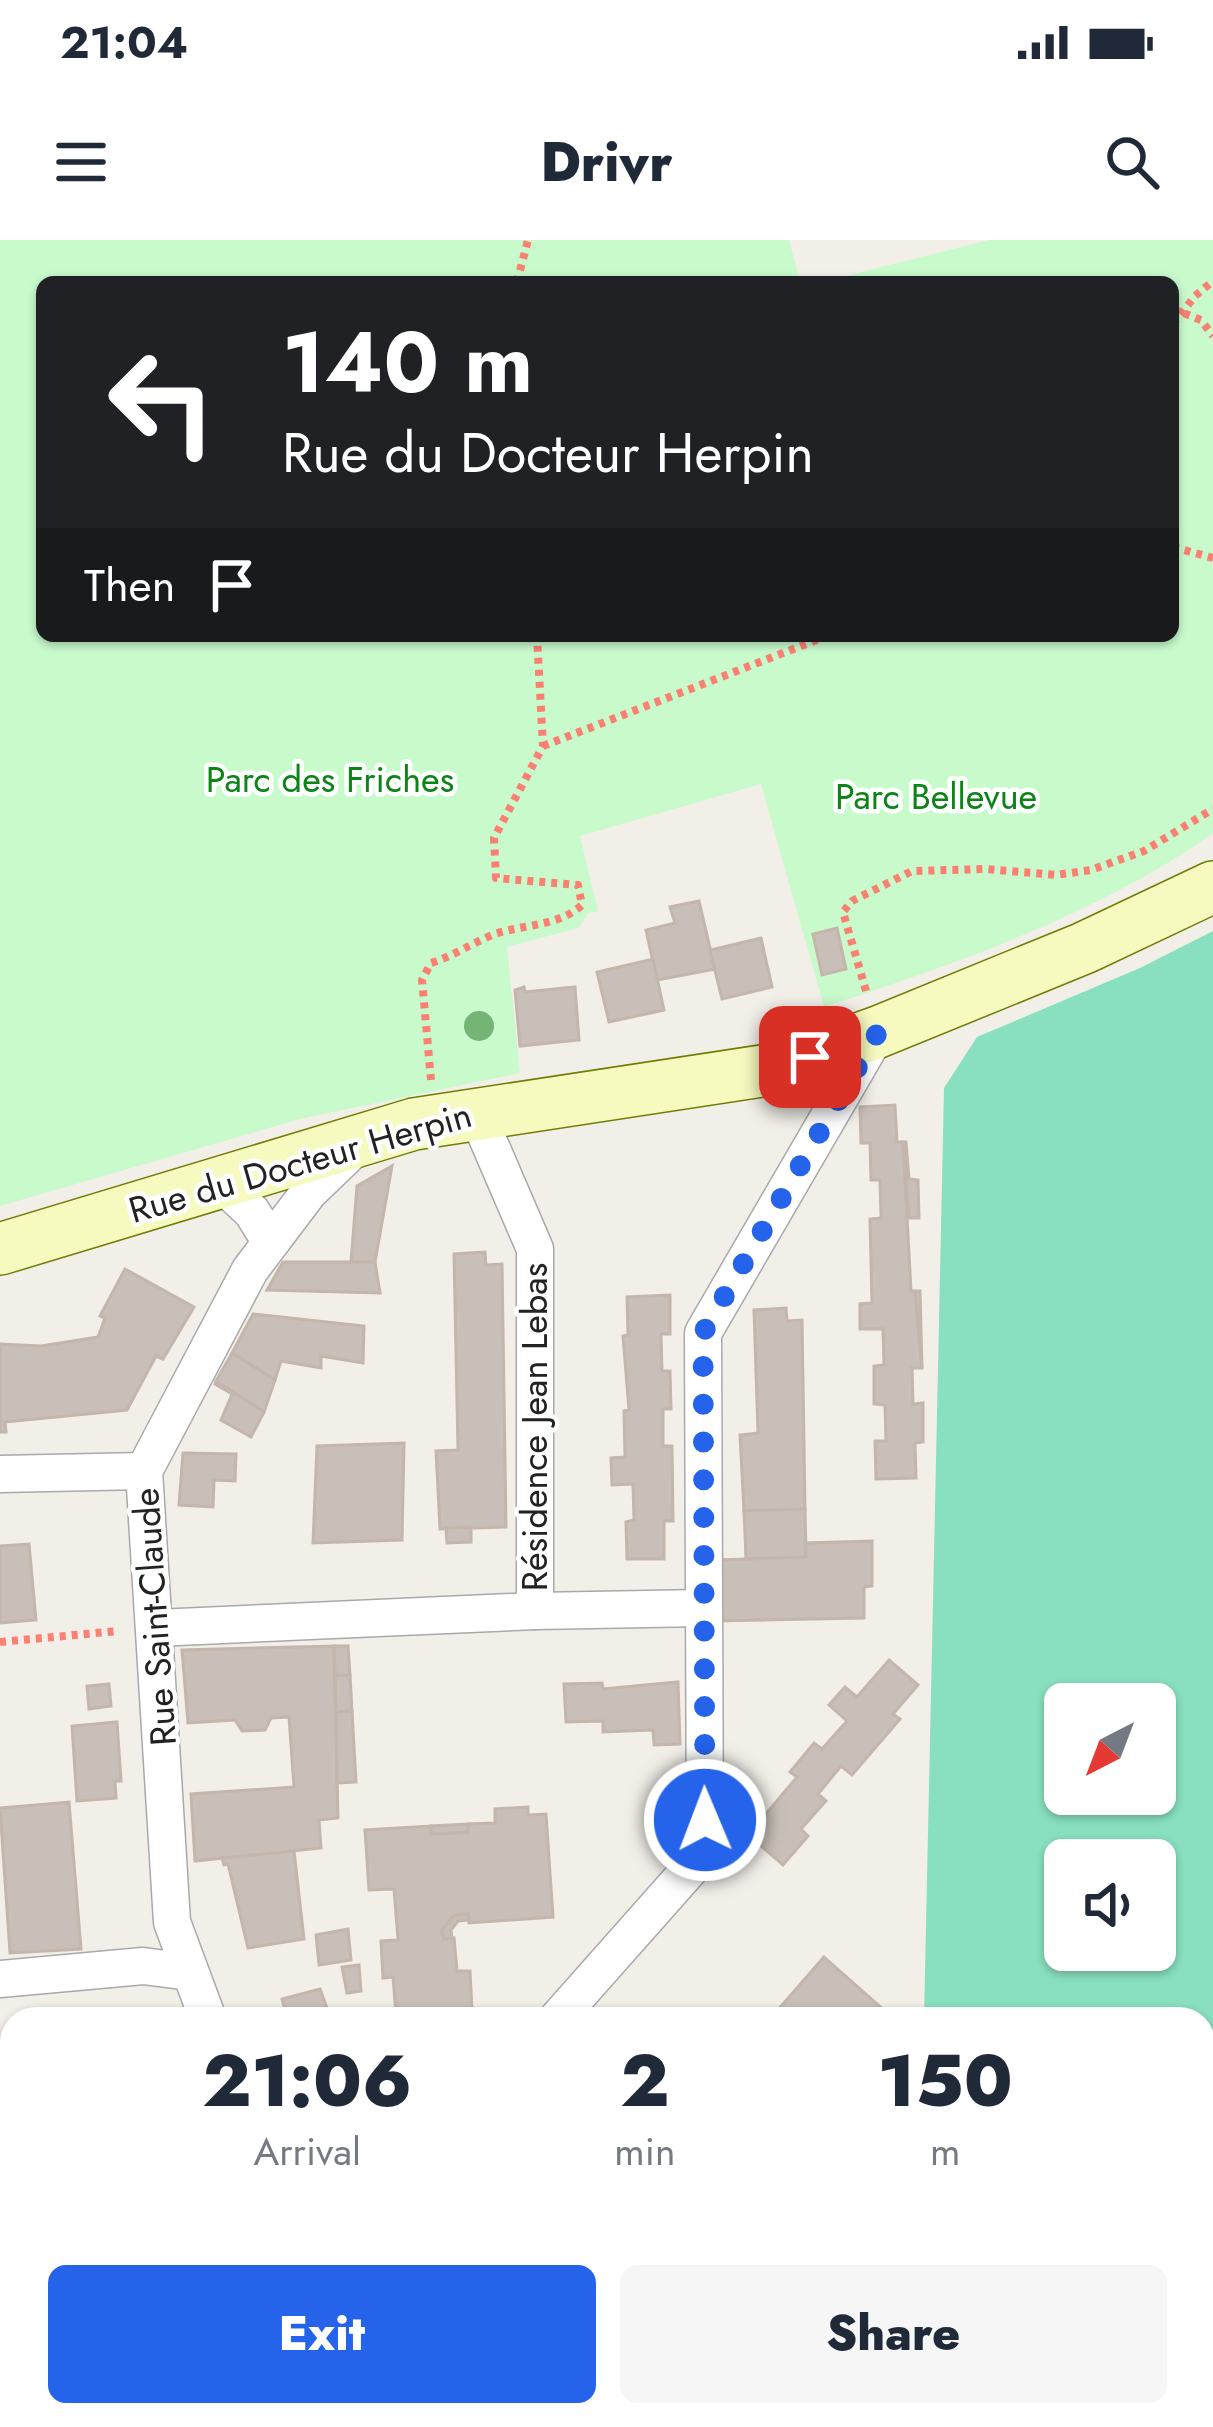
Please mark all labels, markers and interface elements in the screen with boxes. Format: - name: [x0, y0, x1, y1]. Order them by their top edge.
- text: 21:04: [60, 10, 188, 75]
- text: Drivr: [540, 123, 673, 201]
- icon: menu: [48, 129, 114, 195]
- icon: search: [1099, 129, 1165, 195]
- text: 140 m: [282, 302, 533, 424]
- icon: left: [84, 324, 240, 480]
- text: Rue du Docteur Herpin: [282, 414, 814, 492]
- icon: arrive: [199, 552, 265, 618]
- text: Then: [84, 553, 175, 618]
- park label: Parc des Friches: [206, 753, 454, 805]
- park label: Parc Bellevue: [835, 770, 1037, 822]
- pin: [759, 1006, 861, 1108]
- icon: arrive: [777, 1024, 843, 1090]
- street label: Rue du Docteur Herpin: [122, 1088, 478, 1236]
- street label: Résidence Jean Lebas: [508, 1263, 560, 1591]
- street label: Rue Saint-Claude: [119, 1486, 189, 1748]
- north arrow: [1044, 1683, 1176, 1815]
- map controls: [1044, 1683, 1176, 1971]
- position arrow: [642, 1757, 768, 1883]
- button: sound: [1044, 1839, 1176, 1971]
- text: 21:06: [202, 2029, 412, 2133]
- text: 2: [620, 2029, 669, 2133]
- text: 150: [878, 2029, 1013, 2133]
- text: Arrival: [253, 2123, 361, 2180]
- text: min: [614, 2123, 675, 2180]
- text: m: [930, 2123, 960, 2180]
- button: Exit: [48, 2265, 596, 2403]
- button: Share: [620, 2265, 1167, 2403]

